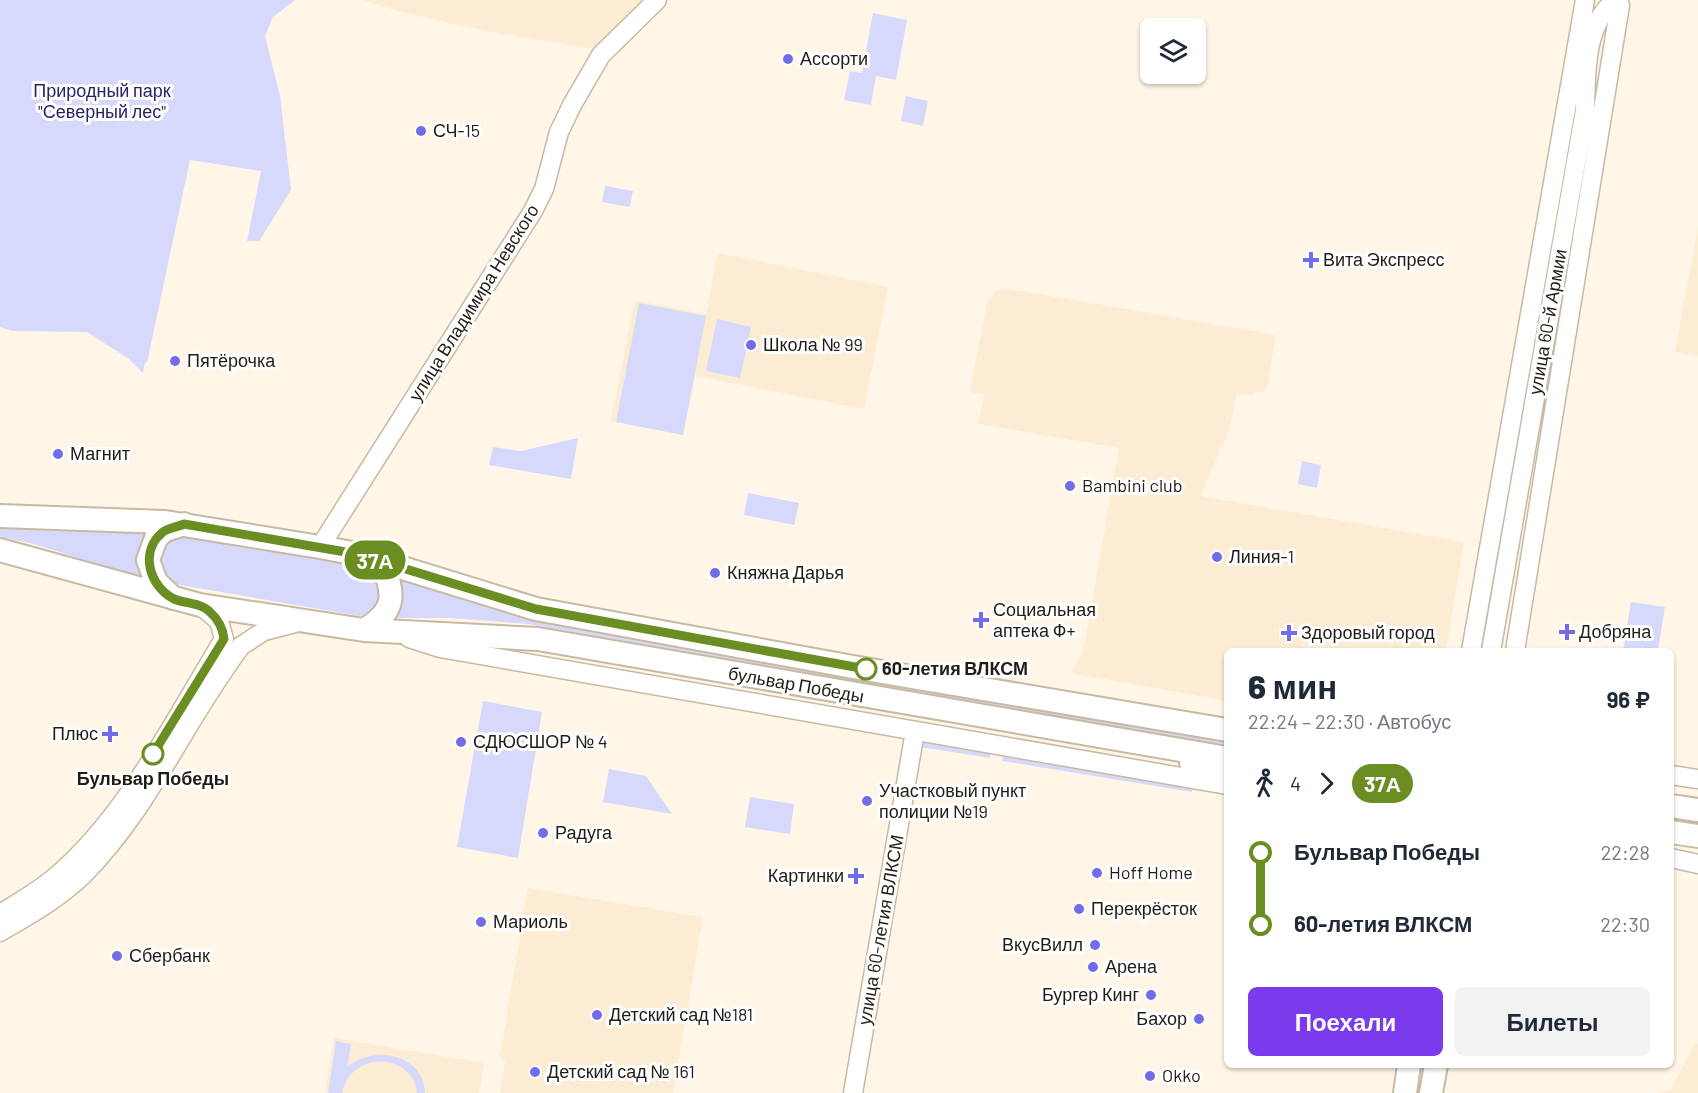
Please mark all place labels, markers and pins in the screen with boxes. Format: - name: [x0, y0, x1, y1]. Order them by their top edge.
- place label: Ассорти: [800, 47, 868, 69]
- marker: Ассорти: [781, 52, 795, 66]
- place label: СЧ-15: [433, 119, 480, 141]
- marker: СЧ-15: [414, 124, 428, 138]
- place label: Вита Экспресс: [1323, 248, 1445, 270]
- marker: Вита Экспресс: [1304, 253, 1318, 267]
- place label: Школа № 99: [763, 333, 863, 355]
- marker: Школа № 99: [744, 338, 758, 352]
- place label: Пятёрочка: [187, 349, 276, 371]
- marker: Пятёрочка: [168, 354, 182, 368]
- place label: Магнит: [70, 442, 130, 464]
- marker: Магнит: [51, 447, 65, 461]
- place label: Bambini club: [1082, 474, 1183, 496]
- marker: Bambini club: [1063, 479, 1077, 493]
- place label: Линия-1: [1229, 545, 1294, 567]
- marker: Линия-1: [1210, 550, 1224, 564]
- place label: Княжна Дарья: [727, 561, 844, 583]
- marker: Княжна Дарья: [708, 566, 722, 580]
- place label: Социальная аптека Ф+: [993, 598, 1096, 641]
- marker: Социальная аптека Ф+: [974, 613, 988, 627]
- place label: Добряна: [1579, 620, 1652, 642]
- place label: Здоровый город: [1301, 621, 1435, 643]
- marker: Добряна: [1560, 625, 1574, 639]
- marker: Здоровый город: [1282, 626, 1296, 640]
- place label: 60-летия ВЛКСМ: [882, 657, 1028, 679]
- marker: 60-летия ВЛКСМ: [855, 658, 877, 680]
- place label: Плюс: [52, 722, 98, 744]
- marker: Плюс: [103, 727, 117, 741]
- place label: СДЮСШОР № 4: [473, 730, 608, 752]
- marker: СДЮСШОР № 4: [454, 735, 468, 749]
- marker: Бульвар Победы: [142, 743, 164, 765]
- place label: Бульвар Победы: [77, 767, 229, 789]
- place label: Участковый пункт полиции №19: [879, 779, 1026, 822]
- marker: Участковый пункт полиции №19: [860, 794, 874, 808]
- place label: Радуга: [555, 821, 613, 843]
- marker: Радуга: [536, 826, 550, 840]
- place label: Hoff Home: [1109, 861, 1193, 883]
- place label: Картинки: [768, 864, 844, 886]
- marker: Hoff Home: [1090, 866, 1104, 880]
- marker: Картинки: [849, 869, 863, 883]
- place label: Перекрёсток: [1091, 897, 1197, 919]
- marker: Перекрёсток: [1072, 902, 1086, 916]
- place label: Мариоль: [493, 910, 568, 932]
- marker: Мариоль: [474, 915, 488, 929]
- place label: ВкусВилл: [1002, 933, 1083, 955]
- marker: ВкусВилл: [1088, 938, 1102, 952]
- place label: Сбербанк: [129, 944, 210, 966]
- marker: Сбербанк: [110, 949, 124, 963]
- place label: Арена: [1105, 955, 1158, 977]
- marker: Арена: [1086, 960, 1100, 974]
- place label: Бургер Кинг: [1042, 983, 1139, 1005]
- marker: Бургер Кинг: [1144, 988, 1158, 1002]
- place label: Детский сад №181: [609, 1003, 753, 1025]
- place label: Бахор: [1136, 1007, 1187, 1029]
- marker: Детский сад №181: [590, 1008, 604, 1022]
- marker: Бахор: [1192, 1012, 1206, 1026]
- place label: Детский сад № 161: [547, 1060, 695, 1082]
- place label: Okko: [1162, 1064, 1201, 1086]
- marker: Детский сад № 161: [528, 1065, 542, 1079]
- marker: Okko: [1143, 1069, 1157, 1083]

